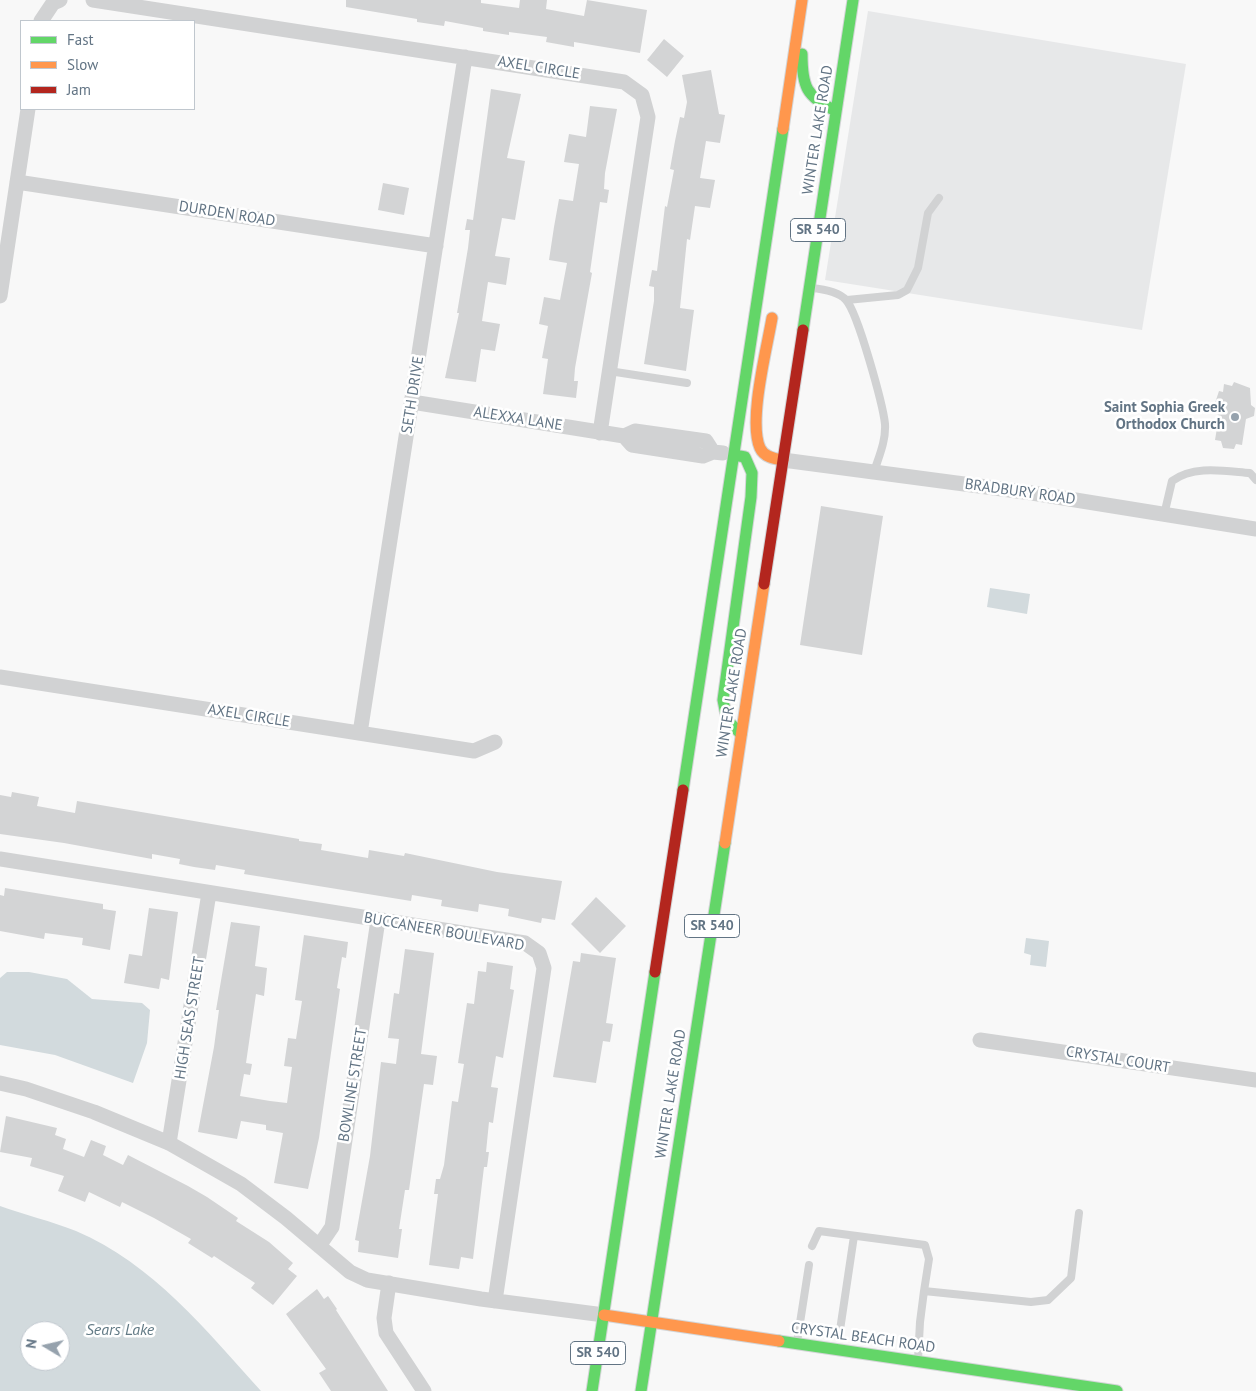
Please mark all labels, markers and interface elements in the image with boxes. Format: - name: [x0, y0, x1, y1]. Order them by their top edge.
- legend: [20, 20, 195, 110]
- text: Fast: [67, 30, 94, 49]
- street label: AXEL CIRCLE: [497, 53, 581, 83]
- text: Slow: [67, 55, 98, 74]
- street label: WINTER LAKE ROAD: [799, 64, 837, 196]
- text: Jam: [67, 80, 91, 99]
- street label: DURDEN ROAD: [178, 198, 276, 230]
- road number: SR 540: [790, 218, 846, 242]
- street label: SETH DRIVE: [398, 355, 428, 435]
- place label: Saint Sophia Greek Orthodox Church: [1104, 399, 1225, 434]
- street label: ALEXXA LANE: [472, 403, 564, 435]
- marker: Saint Sophia Greek Orthodox Church: [1229, 411, 1241, 423]
- street label: BRADBURY ROAD: [964, 475, 1076, 509]
- street label: WINTER LAKE ROAD: [713, 627, 751, 759]
- street label: AXEL CIRCLE: [207, 701, 291, 731]
- street label: BUCCANEER BOULEVARD: [362, 909, 526, 955]
- road number: SR 540: [684, 914, 740, 938]
- street label: HIGH SEAS STREET: [171, 955, 209, 1081]
- street label: BOWLINE STREET: [335, 1027, 371, 1143]
- street label: WINTER LAKE ROAD: [652, 1028, 690, 1160]
- street label: CRYSTAL COURT: [1065, 1043, 1171, 1077]
- street label: CRYSTAL BEACH ROAD: [790, 1319, 936, 1357]
- water label: Sears Lake: [86, 1320, 154, 1340]
- north arrow: [20, 1321, 70, 1371]
- text: N: [22, 1338, 41, 1350]
- road number: SR 540: [570, 1342, 626, 1365]

